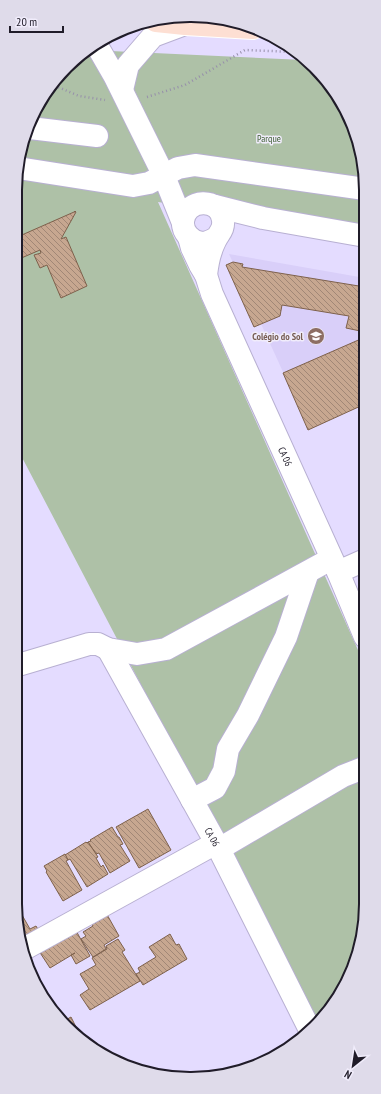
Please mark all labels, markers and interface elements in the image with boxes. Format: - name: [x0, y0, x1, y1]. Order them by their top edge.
- scale bar: [10, 8, 63, 34]
- text: 20 m: [16, 14, 37, 29]
- park label: Parque: [257, 132, 281, 145]
- school or university icon: Colégio do Sol: [306, 326, 326, 346]
- place label: Colégio do Sol: [252, 330, 304, 343]
- street label: CA 06: [275, 445, 295, 469]
- street label: CA 06: [202, 825, 223, 849]
- north arrow: [333, 1046, 373, 1086]
- text: N: [342, 1067, 354, 1082]

